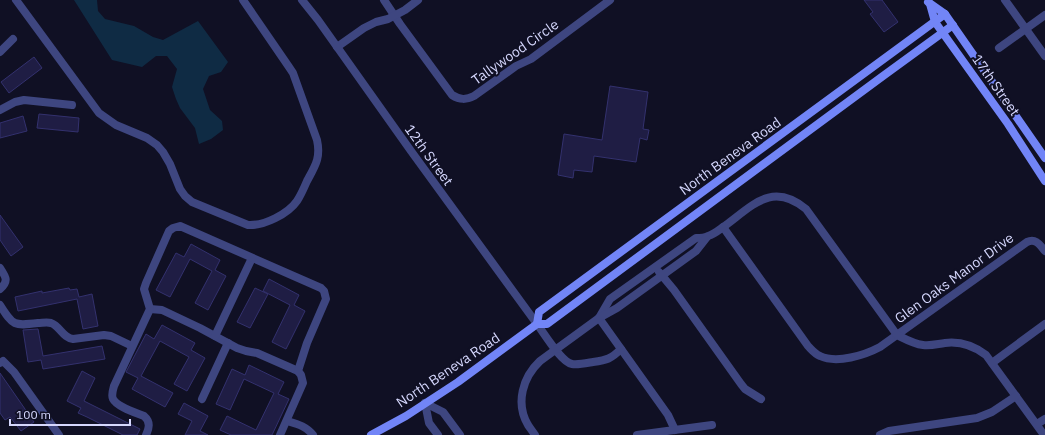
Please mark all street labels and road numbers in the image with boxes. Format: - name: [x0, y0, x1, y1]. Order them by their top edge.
- street label: Tallywood Circle: [468, 15, 562, 89]
- street label: 17th Street: [968, 51, 1024, 119]
- street label: North Beneva Road: [676, 113, 784, 199]
- street label: 12th Street: [401, 121, 457, 189]
- street label: Glen Oaks Manor Drive: [891, 229, 1017, 327]
- street label: North Beneva Road: [393, 329, 503, 411]

